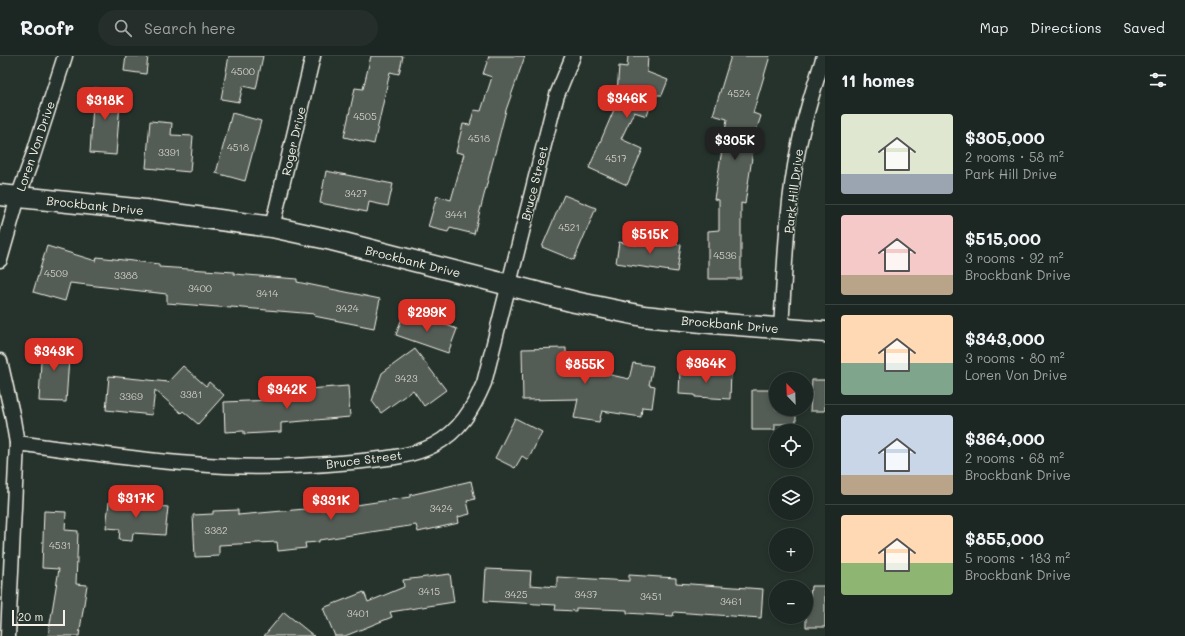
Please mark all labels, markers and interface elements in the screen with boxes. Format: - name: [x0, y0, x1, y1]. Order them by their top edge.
- search box: [98, 10, 378, 46]
- text: Roofr: [20, 15, 74, 40]
- icon: search: [112, 17, 134, 39]
- text: Search here: [144, 18, 236, 38]
- text: Map: [980, 18, 1008, 37]
- text: Directions: [1030, 18, 1101, 37]
- text: Saved: [1123, 18, 1165, 37]
- house number: 4500: [231, 64, 255, 78]
- text: 11 homes: [841, 69, 915, 91]
- icon: filters: [1147, 69, 1169, 91]
- pin: $346K: [599, 85, 655, 119]
- house number: 4524: [727, 86, 751, 100]
- pin: $318K: [77, 87, 133, 121]
- text: $346K: [607, 89, 647, 106]
- text: $318K: [86, 91, 124, 108]
- street label: Loren Von Drive: [12, 99, 58, 193]
- street label: Roger Drive: [277, 105, 309, 177]
- house number: 4505: [353, 109, 377, 123]
- text: $305,000: [965, 126, 1045, 148]
- pin: $305K: [707, 127, 763, 161]
- icon: home: [873, 130, 921, 178]
- house number: 4518: [468, 131, 490, 145]
- text: $305K: [715, 131, 755, 148]
- house number: 4518: [227, 140, 249, 154]
- street label: Bruce Street: [517, 144, 551, 222]
- house number: 3391: [158, 145, 180, 159]
- street label: Park Hill Drive: [780, 148, 806, 234]
- text: 2 rooms · 58 m²: [965, 148, 1064, 165]
- house number: 4517: [605, 151, 627, 165]
- text: Park Hill Drive: [965, 165, 1057, 182]
- house number: 3427: [345, 186, 368, 200]
- street label: Brockbank Drive: [46, 192, 144, 218]
- house number: 3441: [445, 207, 467, 221]
- house number: 4521: [558, 220, 580, 234]
- pin: $515K: [622, 221, 678, 255]
- text: $515K: [631, 225, 669, 242]
- text: $515,000: [965, 227, 1041, 249]
- icon: home: [873, 231, 921, 279]
- street label: Brockbank Drive: [364, 241, 462, 281]
- house number: 4536: [713, 248, 737, 262]
- text: 3 rooms · 92 m²: [965, 249, 1064, 266]
- house number: 4509: [44, 266, 68, 280]
- text: Brockbank Drive: [965, 266, 1071, 283]
- house number: 3388: [114, 268, 138, 282]
- house number: 3400: [188, 281, 212, 295]
- house number: 3414: [256, 286, 278, 300]
- pin: $299K: [399, 299, 455, 333]
- house number: 3424: [335, 301, 359, 315]
- text: $299K: [407, 303, 447, 320]
- street label: Brockbank Drive: [681, 312, 779, 336]
- text: $343,000: [965, 327, 1045, 349]
- icon: home: [873, 331, 921, 379]
- pin: $343K: [26, 338, 82, 372]
- text: $343K: [34, 342, 74, 359]
- text: 3 rooms · 80 m²: [965, 349, 1065, 366]
- pin: $364K: [678, 350, 734, 384]
- pin: $855K: [557, 351, 613, 385]
- text: $364K: [686, 354, 726, 371]
- text: $855K: [565, 355, 605, 372]
- text: Loren Von Drive: [965, 366, 1067, 383]
- house number: 3423: [394, 371, 418, 385]
- north arrow: [769, 372, 813, 416]
- map controls: [769, 372, 813, 624]
- pin: $342K: [259, 376, 315, 410]
- text: $342K: [267, 380, 307, 397]
- house number: 3381: [180, 387, 202, 401]
- house number: 3369: [119, 389, 143, 403]
- button: locate: [769, 424, 813, 468]
- text: $364,000: [965, 427, 1045, 449]
- icon: home: [873, 431, 921, 479]
- street label: Bruce Street: [325, 446, 403, 472]
- text: 2 rooms · 68 m²: [965, 449, 1064, 466]
- text: Brockbank Drive: [965, 466, 1071, 483]
- button: layers: [769, 476, 813, 520]
- pin: $317K: [108, 485, 164, 519]
- pin: $331K: [303, 487, 359, 521]
- text: $317K: [117, 489, 155, 506]
- text: $331K: [312, 491, 350, 508]
- house number: 3424: [429, 501, 453, 515]
- house number: 3382: [204, 523, 228, 537]
- text: $855,000: [965, 527, 1044, 549]
- button: +: [769, 528, 813, 572]
- icon: home: [873, 531, 921, 579]
- house number: 4531: [49, 538, 71, 552]
- text: 5 rooms · 183 m²: [965, 549, 1070, 566]
- text: Brockbank Drive: [965, 566, 1071, 583]
- button: −: [769, 580, 813, 624]
- house number: 3415: [418, 584, 440, 598]
- house number: 3425: [504, 587, 528, 601]
- house number: 3437: [574, 587, 598, 601]
- house number: 3451: [640, 589, 662, 603]
- house number: 3461: [720, 594, 742, 608]
- house number: 3401: [347, 606, 369, 620]
- scale bar: [12, 608, 65, 627]
- text: 20 m: [18, 609, 43, 624]

